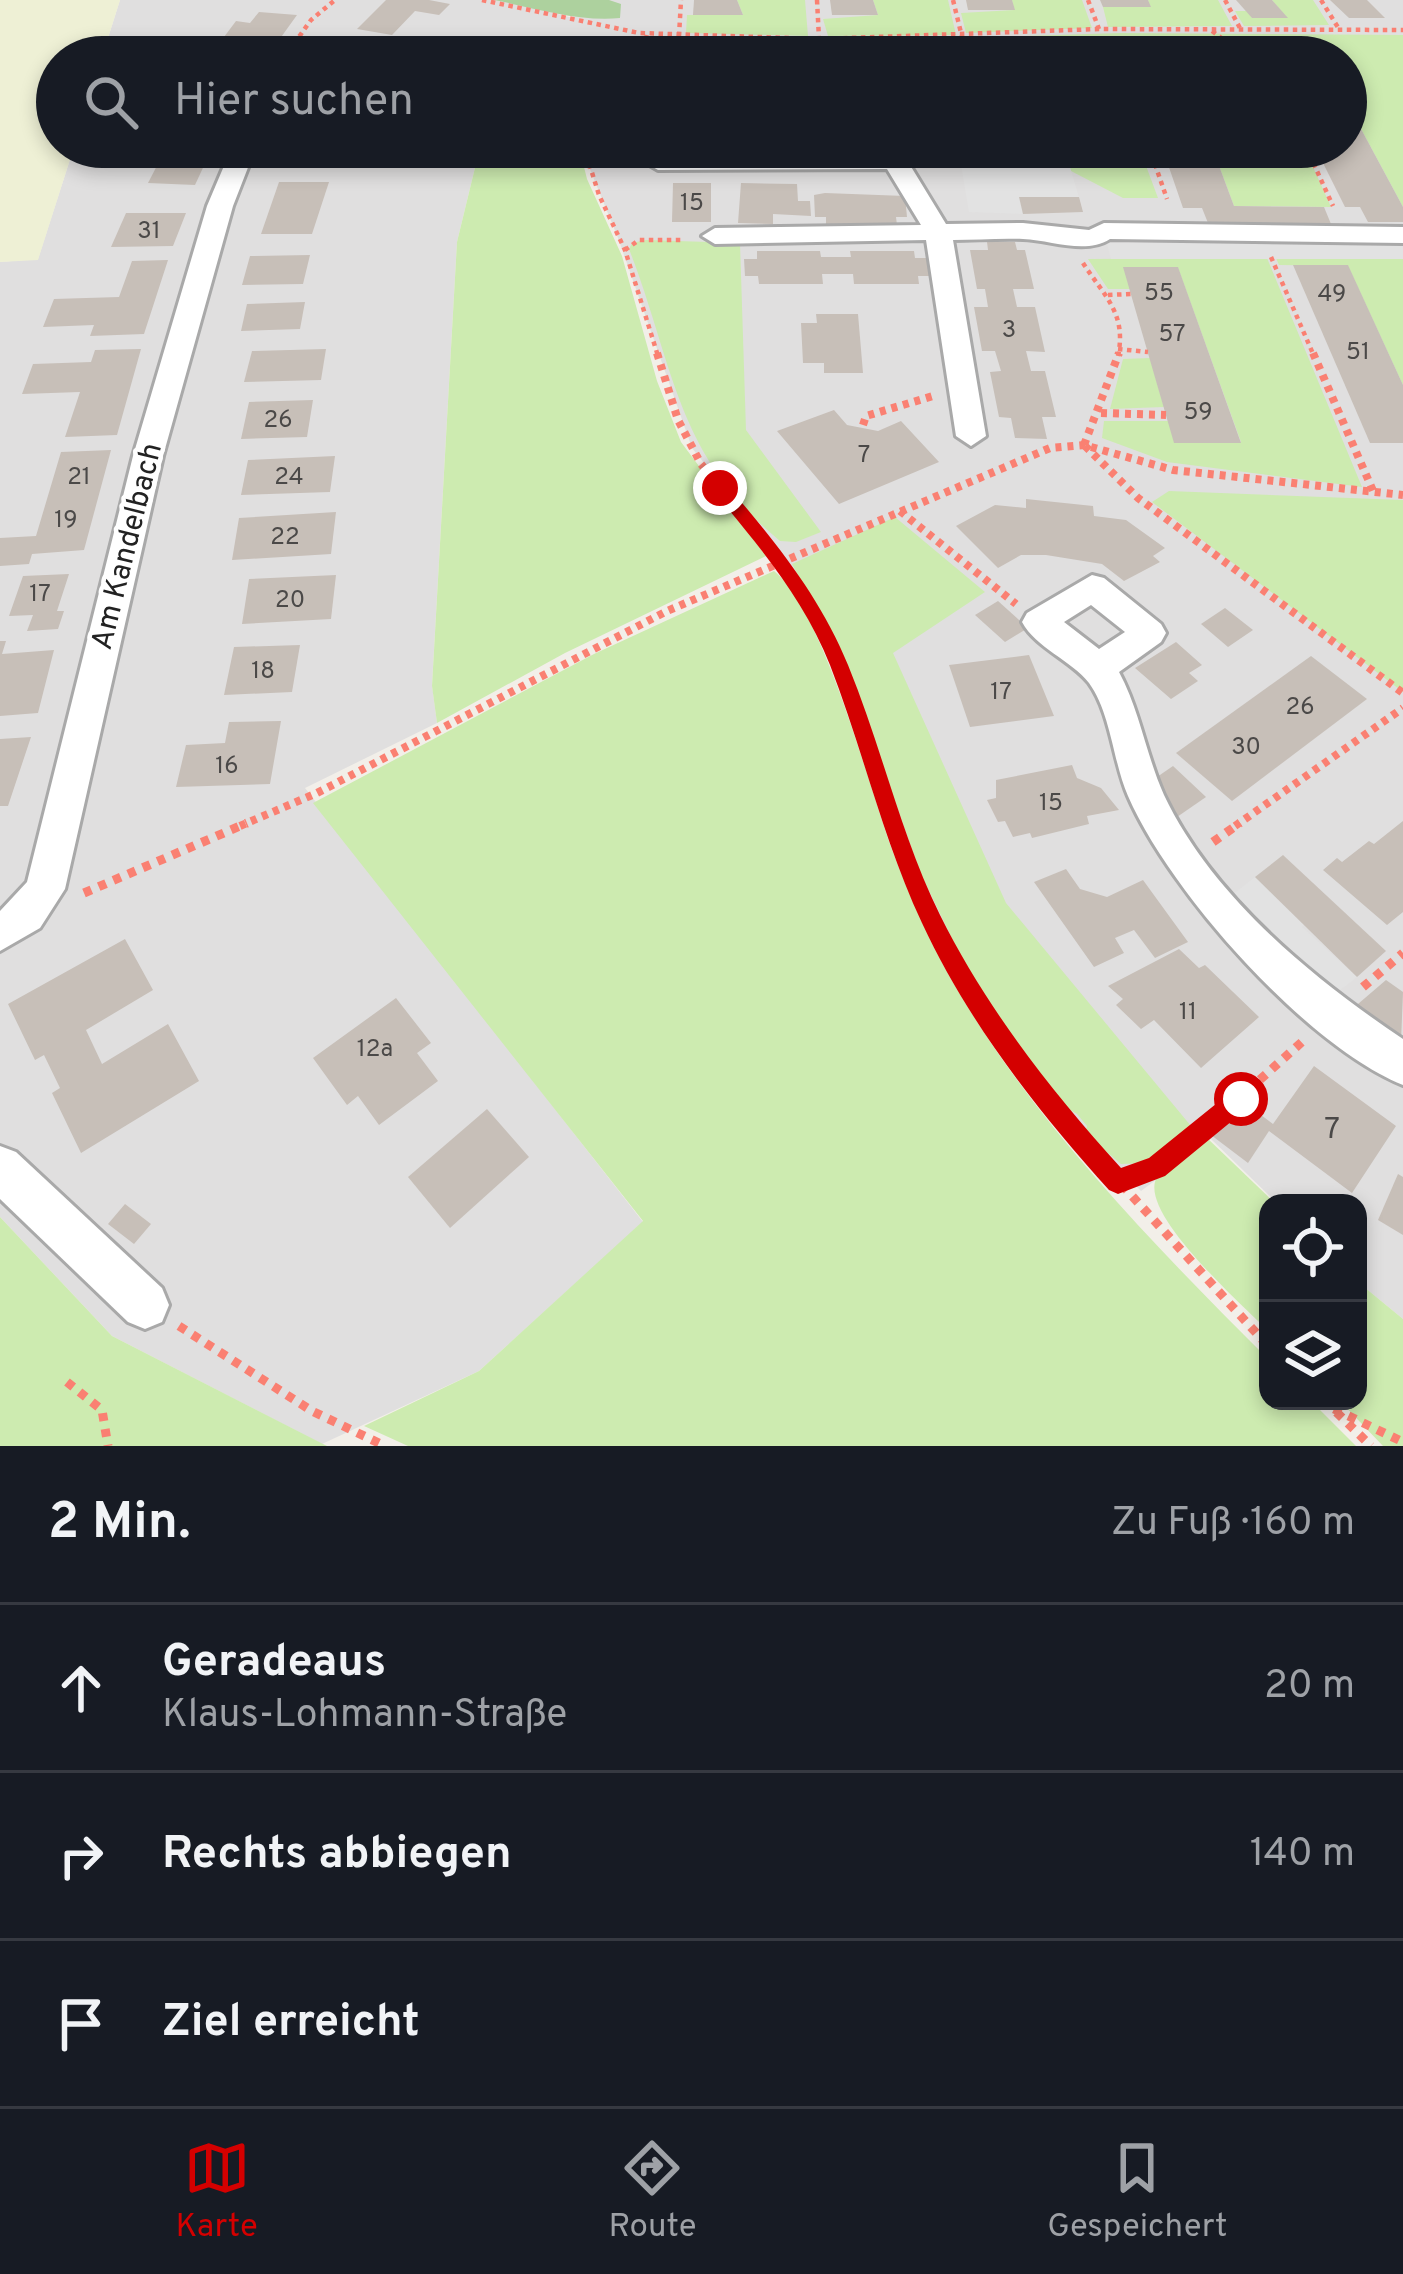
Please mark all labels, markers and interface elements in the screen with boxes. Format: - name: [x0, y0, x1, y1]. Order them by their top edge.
- search box: [36, 36, 1367, 168]
- icon: search: [78, 69, 144, 135]
- text: Hier suchen: [174, 74, 414, 131]
- house number: 15: [680, 189, 704, 219]
- house number: 31: [137, 217, 161, 247]
- house number: 55: [1144, 279, 1174, 309]
- house number: 49: [1318, 280, 1346, 310]
- house number: 3: [1002, 316, 1016, 346]
- house number: 57: [1158, 320, 1186, 350]
- house number: 51: [1346, 338, 1370, 368]
- house number: 59: [1184, 398, 1213, 428]
- house number: 26: [263, 406, 293, 436]
- street label: Am Kandelbach: [85, 439, 172, 654]
- house number: 7: [858, 441, 870, 471]
- route end: [693, 461, 747, 515]
- house number: 21: [67, 463, 91, 493]
- house number: 24: [274, 463, 304, 493]
- house number: 19: [54, 506, 78, 536]
- house number: 22: [270, 523, 300, 553]
- house number: 17: [29, 580, 51, 610]
- house number: 20: [275, 586, 305, 616]
- house number: 18: [251, 657, 275, 687]
- house number: 17: [990, 678, 1012, 708]
- house number: 26: [1285, 693, 1315, 723]
- house number: 30: [1231, 733, 1261, 763]
- house number: 16: [215, 752, 239, 782]
- house number: 15: [1039, 789, 1063, 819]
- house number: 11: [1179, 998, 1197, 1028]
- house number: 12a: [357, 1035, 393, 1065]
- route start: [1214, 1072, 1268, 1126]
- house number: 7: [1324, 1112, 1340, 1149]
- map controls: [1259, 1194, 1367, 1410]
- button: locate: [1259, 1194, 1367, 1302]
- button: layers: [1259, 1302, 1367, 1410]
- text: 2 Min.: [48, 1492, 191, 1557]
- text: Zu Fuß · 160 m: [1111, 1500, 1355, 1549]
- text: Geradeaus: [162, 1635, 386, 1692]
- icon: ahead: [48, 1655, 114, 1721]
- text: 20 m: [1264, 1663, 1355, 1712]
- text: Klaus-Lohmann-Straße: [162, 1692, 567, 1741]
- icon: right: [48, 1823, 114, 1889]
- text: Rechts abbiegen: [162, 1827, 512, 1884]
- text: 140 m: [1250, 1831, 1355, 1880]
- icon: arrive: [48, 1991, 114, 2057]
- text: Ziel erreicht: [162, 1995, 420, 2052]
- tab: Karte: [175, 2135, 258, 2249]
- tab: Route: [608, 2135, 696, 2249]
- tab: Gespeichert: [1047, 2135, 1228, 2249]

